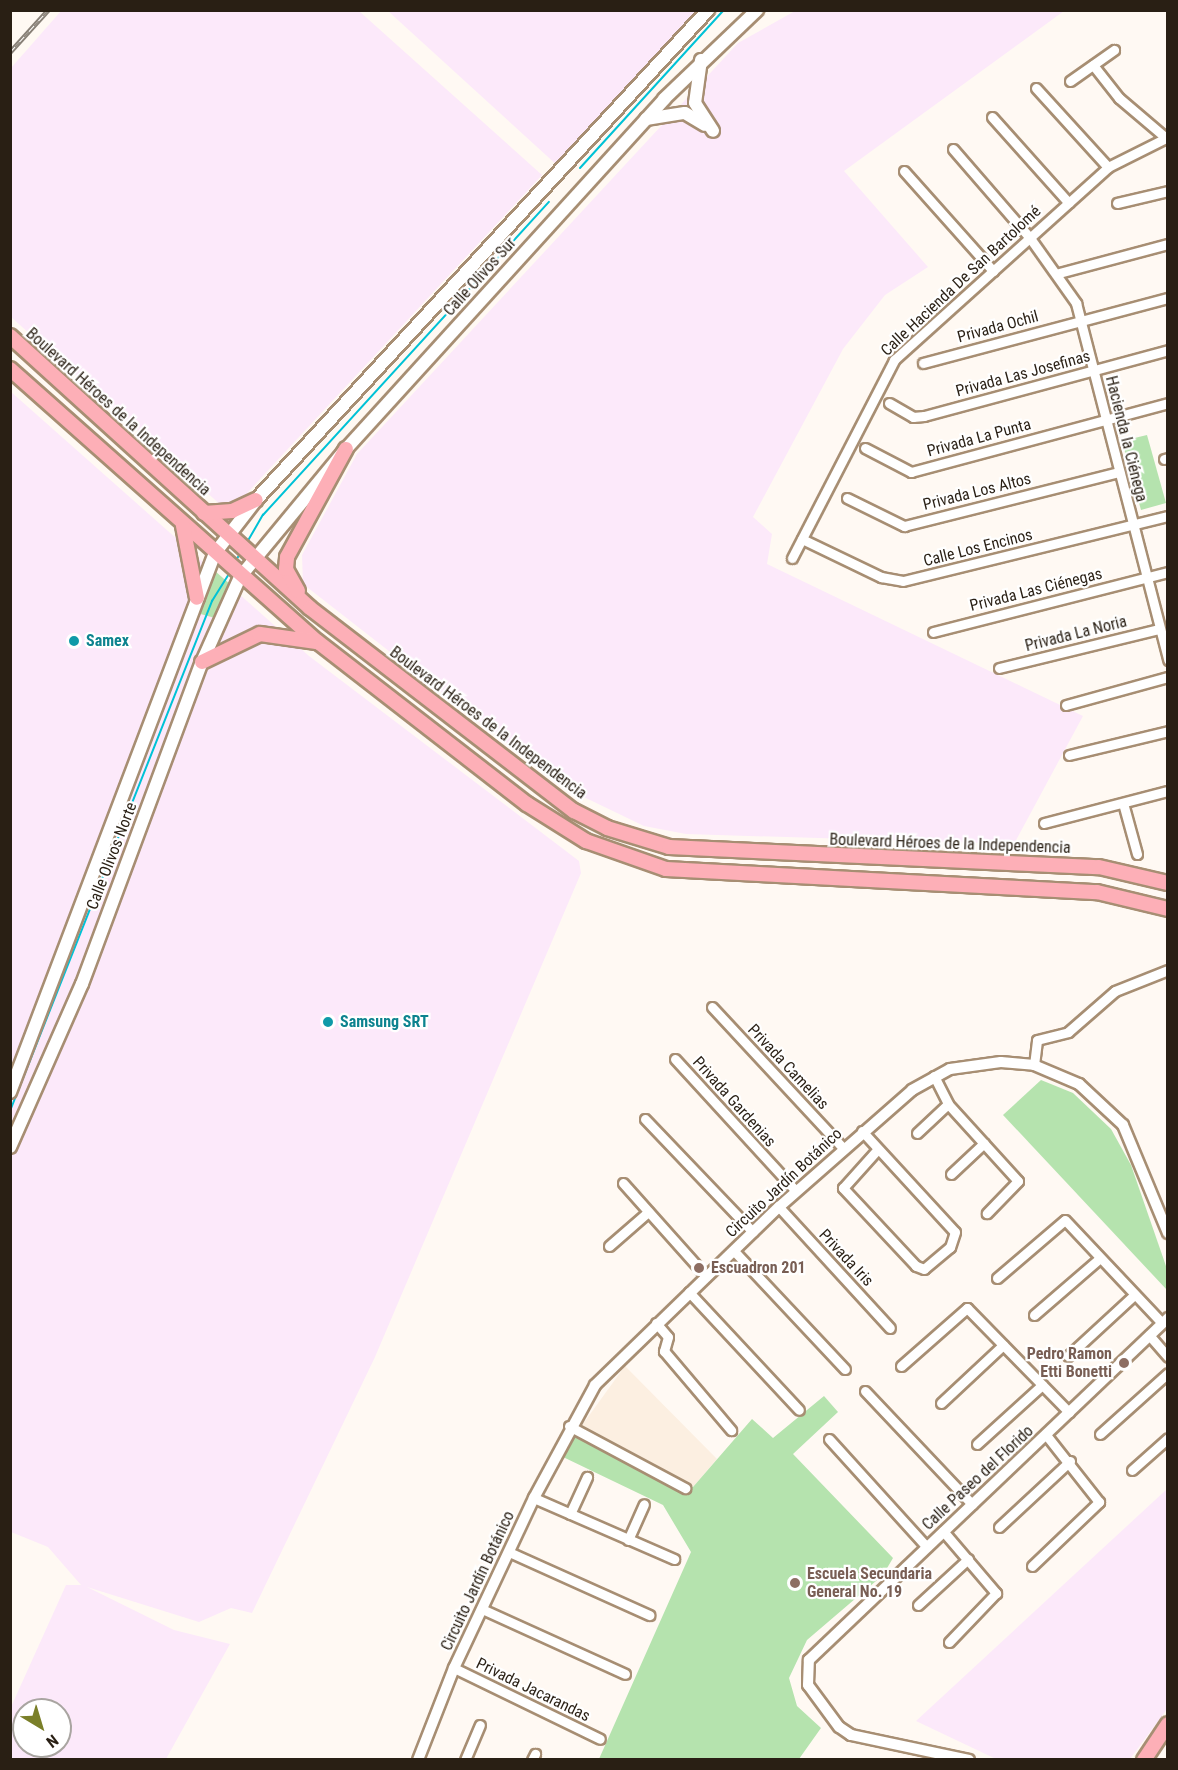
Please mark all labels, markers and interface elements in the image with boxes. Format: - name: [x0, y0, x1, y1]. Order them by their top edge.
- street label: Calle Hacienda De San Bartolomé: [877, 202, 1045, 360]
- street label: Calle Olivos Sur: [440, 234, 520, 320]
- street label: Privada Ochil: [955, 307, 1041, 347]
- street label: Boulevard Héroes de la Independencia: [22, 324, 214, 500]
- street label: Privada Las Josefinas: [954, 347, 1092, 401]
- street label: Hacienda la Ciénega: [1101, 374, 1151, 504]
- street label: Privada La Punta: [925, 415, 1033, 461]
- street label: Privada Los Altos: [921, 469, 1033, 515]
- street label: Calle Los Encinos: [921, 525, 1035, 571]
- street label: Privada Las Ciénegas: [968, 564, 1104, 616]
- street label: Privada La Noria: [1023, 612, 1129, 656]
- place label: Samex: [86, 631, 129, 651]
- marker: Samex: [67, 634, 81, 648]
- street label: Boulevard Héroes de la Independencia: [386, 643, 590, 803]
- street label: Calle Olivos Norte: [83, 800, 141, 912]
- street label: Boulevard Héroes de la Independencia: [829, 830, 1071, 858]
- place label: Samsung SRT: [340, 1012, 429, 1032]
- marker: Samsung SRT: [321, 1015, 335, 1029]
- street label: Privada Camelias: [744, 1020, 832, 1114]
- street label: Privada Gardenias: [688, 1053, 780, 1151]
- street label: Circuito Jardín Botánico: [722, 1124, 846, 1242]
- street label: Privada Iris: [815, 1226, 877, 1290]
- place label: Escuadron 201: [711, 1258, 806, 1278]
- marker: Escuadron 201: [692, 1261, 706, 1275]
- place label: Pedro Ramon Etti Bonetti: [1027, 1344, 1112, 1382]
- marker: Pedro Ramon Etti Bonetti: [1117, 1356, 1131, 1370]
- street label: Calle Paseo del Florido: [918, 1422, 1038, 1534]
- street label: Circuito Jardín Botánico: [437, 1508, 519, 1654]
- place label: Escuela Secundaria General No. 19: [807, 1564, 932, 1602]
- marker: Escuela Secundaria General No. 19: [788, 1576, 802, 1590]
- street label: Privada Jacarandas: [473, 1654, 593, 1726]
- north arrow: [12, 1698, 72, 1758]
- text: N: [42, 1730, 62, 1751]

